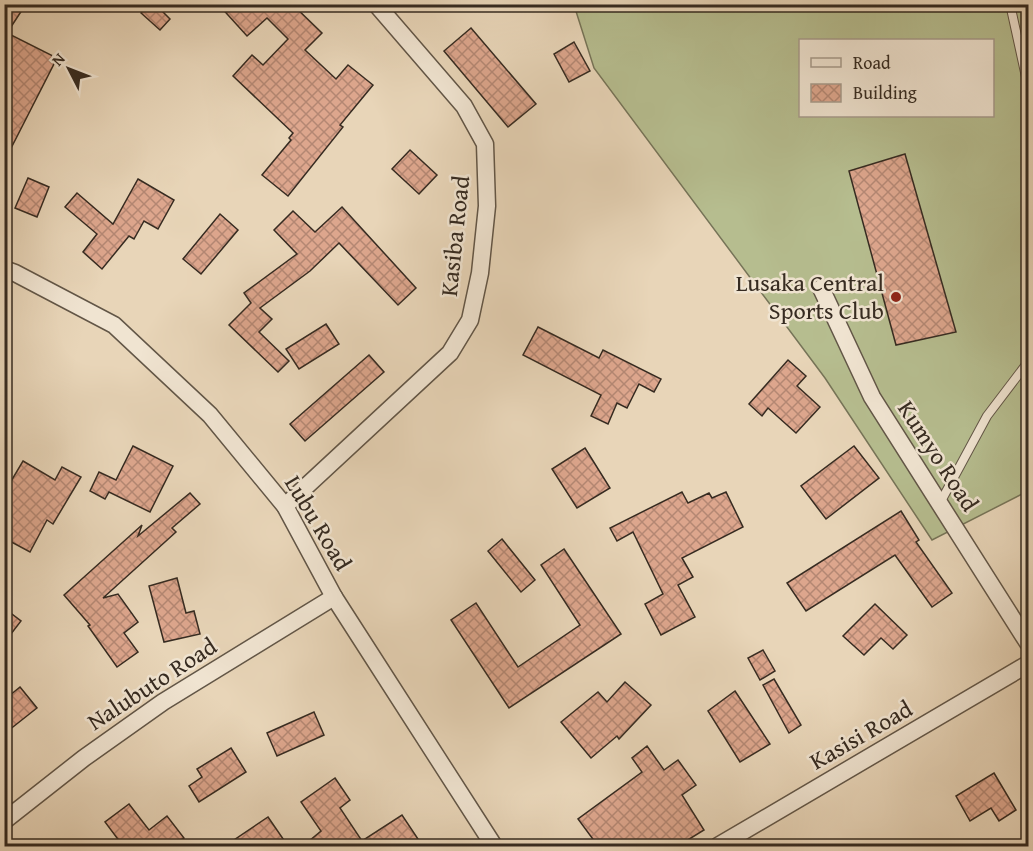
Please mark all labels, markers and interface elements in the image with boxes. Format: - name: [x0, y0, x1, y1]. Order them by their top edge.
- north arrow: [39, 39, 99, 99]
- legend: [799, 39, 994, 117]
- text: N: [45, 47, 71, 71]
- text: Road: [853, 49, 891, 76]
- text: Building: [853, 79, 917, 106]
- street label: Kasiba Road: [431, 174, 478, 298]
- place label: Lusaka Central Sports Club: [736, 265, 884, 328]
- marker: Lusaka Central Sports Club: [889, 290, 903, 304]
- street label: Kumyo Road: [889, 393, 988, 518]
- street label: Lubu Road: [276, 468, 361, 577]
- street label: Nalubuto Road: [80, 628, 224, 739]
- street label: Kasisi Road: [803, 691, 919, 778]

